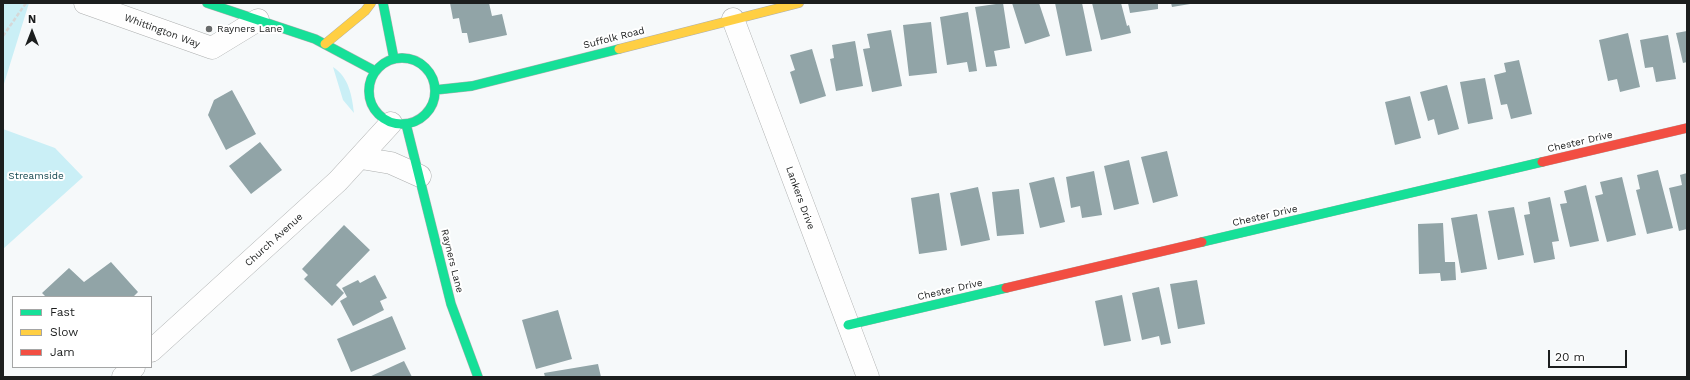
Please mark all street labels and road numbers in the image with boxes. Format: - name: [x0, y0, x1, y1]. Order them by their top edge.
- street label: Whittington Way: [122, 12, 202, 50]
- street label: Suffolk Road: [582, 25, 646, 51]
- street label: Chester Drive: [1546, 129, 1614, 155]
- street label: Lankers Drive: [783, 165, 817, 231]
- street label: Chester Drive: [1231, 203, 1299, 229]
- street label: Church Avenue: [243, 211, 305, 269]
- street label: Rayners Lane: [438, 228, 466, 294]
- street label: Chester Drive: [916, 277, 984, 303]

